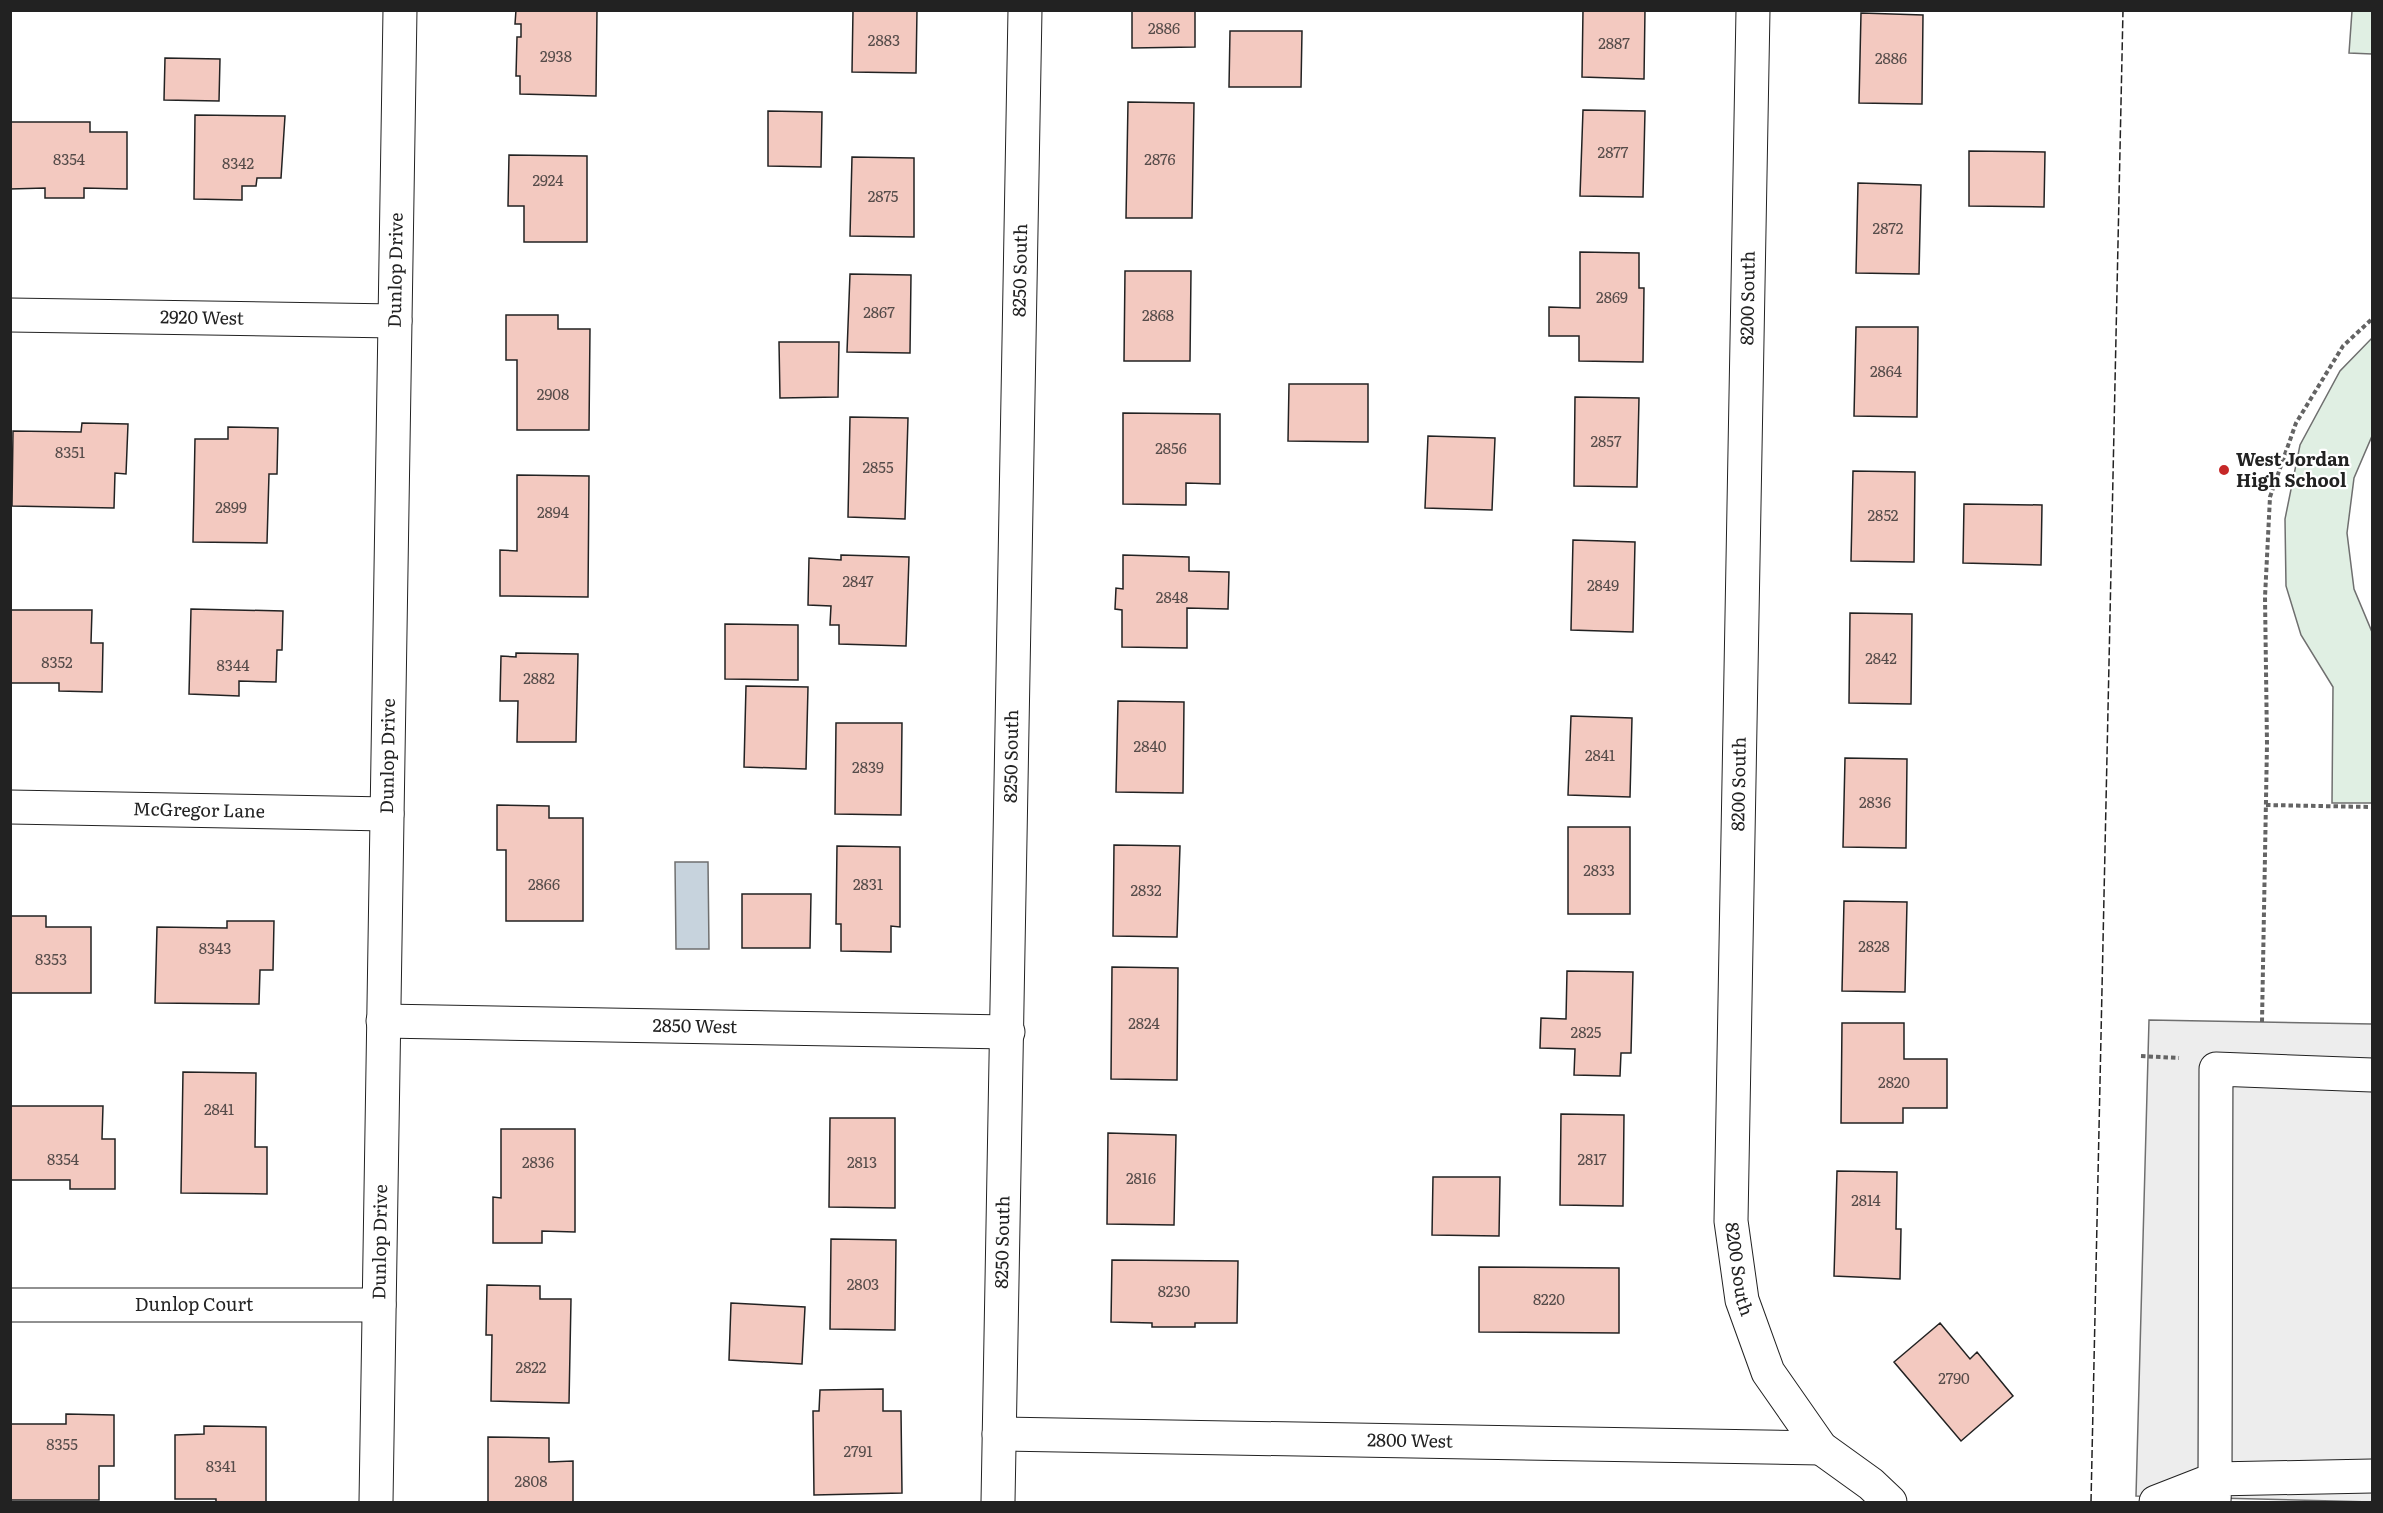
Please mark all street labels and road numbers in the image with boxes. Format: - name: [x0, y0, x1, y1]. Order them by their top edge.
- street label: Dunlop Drive: [380, 212, 409, 328]
- street label: 8250 South: [1004, 223, 1033, 317]
- street label: 8200 South: [1732, 250, 1761, 345]
- street label: 2920 West: [160, 302, 245, 331]
- street label: Dunlop Drive: [372, 698, 401, 814]
- street label: 8250 South: [996, 709, 1024, 803]
- street label: 8200 South: [1723, 736, 1752, 831]
- street label: McGregor Lane: [133, 794, 265, 824]
- street label: 2850 West: [652, 1011, 738, 1039]
- street label: Dunlop Drive: [364, 1184, 393, 1300]
- street label: 8250 South: [987, 1195, 1016, 1289]
- street label: 8200 South: [1719, 1220, 1762, 1319]
- street label: Dunlop Court: [135, 1290, 254, 1317]
- street label: 2800 West: [1367, 1425, 1454, 1454]

